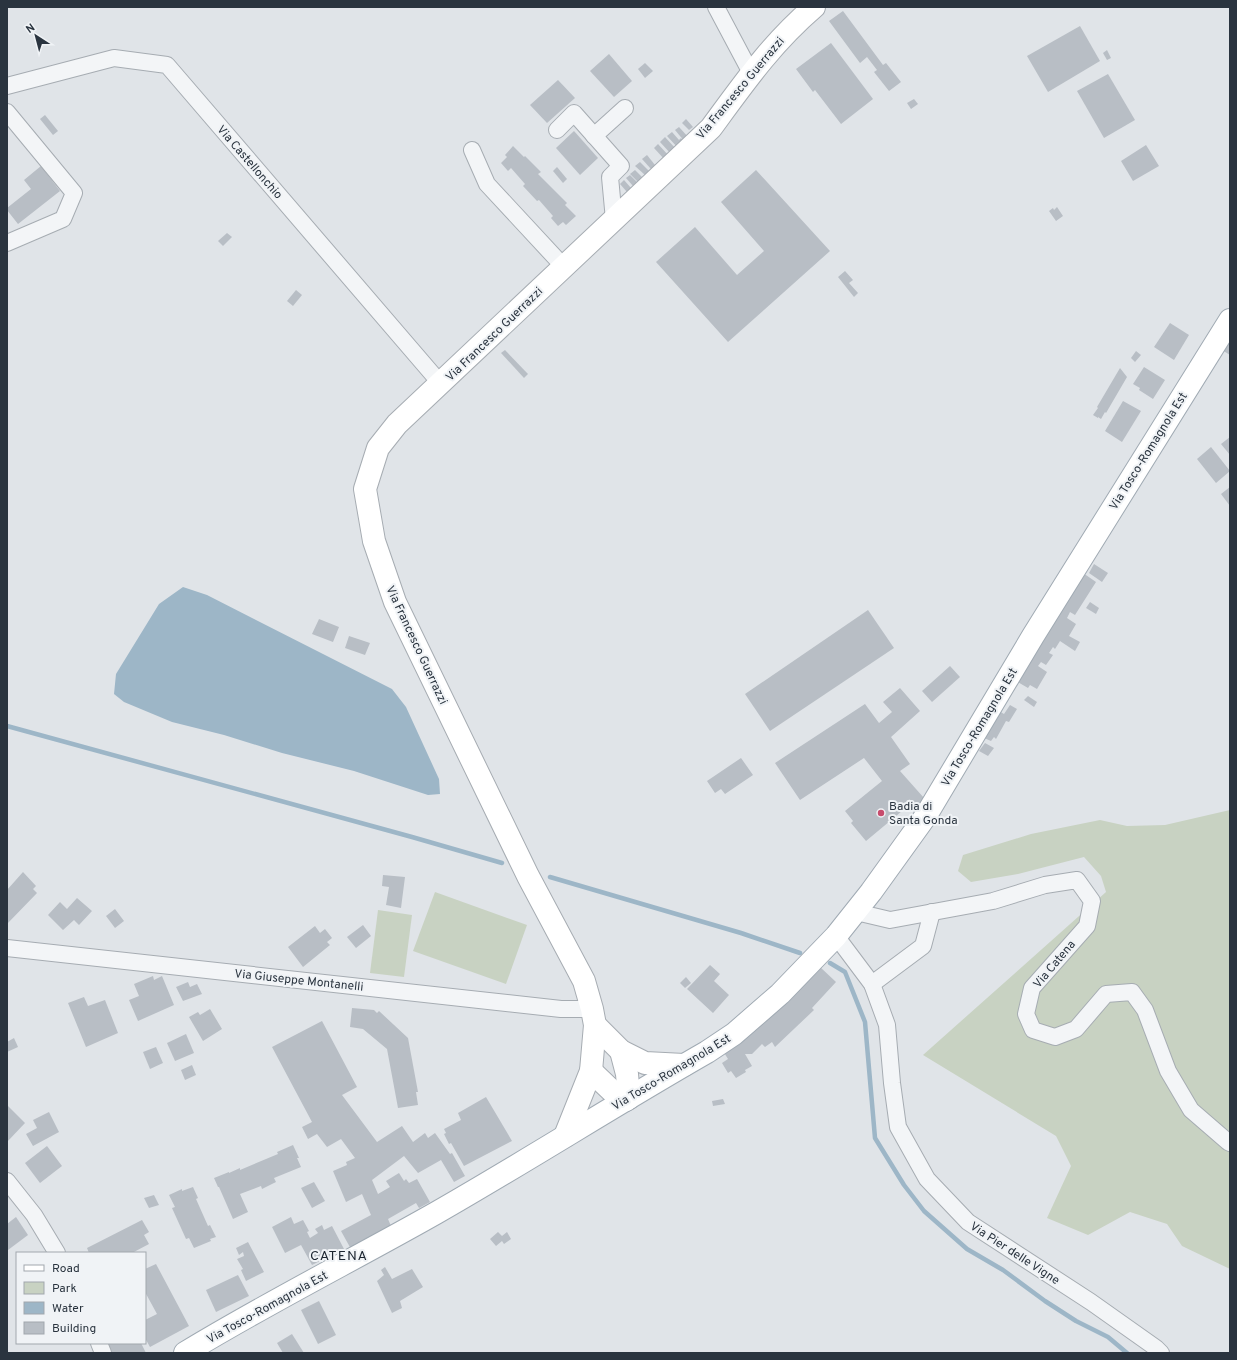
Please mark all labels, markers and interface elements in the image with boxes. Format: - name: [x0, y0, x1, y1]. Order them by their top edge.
- north arrow: [16, 16, 56, 56]
- text: N: [23, 21, 38, 37]
- street label: Via Francesco Guerrazzi: [693, 34, 788, 143]
- street label: Via Castellonchio: [213, 122, 286, 203]
- street label: Via Francesco Guerrazzi: [443, 284, 547, 385]
- street label: Via Tosco-Romagnola Est: [1106, 390, 1192, 513]
- street label: Via Francesco Guerrazzi: [382, 583, 451, 707]
- street label: Via Tosco-Romagnola Est: [938, 665, 1022, 790]
- place label: Badia di Santa Gonda: [889, 799, 958, 829]
- marker: Badia di Santa Gonda: [876, 808, 886, 818]
- street label: Via Catena: [1030, 937, 1080, 992]
- street label: Via Giuseppe Montanelli: [234, 966, 364, 996]
- street label: Via Tosco-Romagnola Est: [609, 1031, 734, 1115]
- street label: Via Pier delle Vigne: [966, 1219, 1062, 1289]
- district label: CATENA: [310, 1248, 368, 1265]
- legend: [16, 1252, 146, 1344]
- text: Road: [52, 1261, 80, 1277]
- street label: Via Tosco-Romagnola Est: [204, 1268, 331, 1348]
- text: Park: [52, 1281, 77, 1297]
- text: Water: [52, 1301, 84, 1317]
- text: Building: [52, 1321, 96, 1337]

